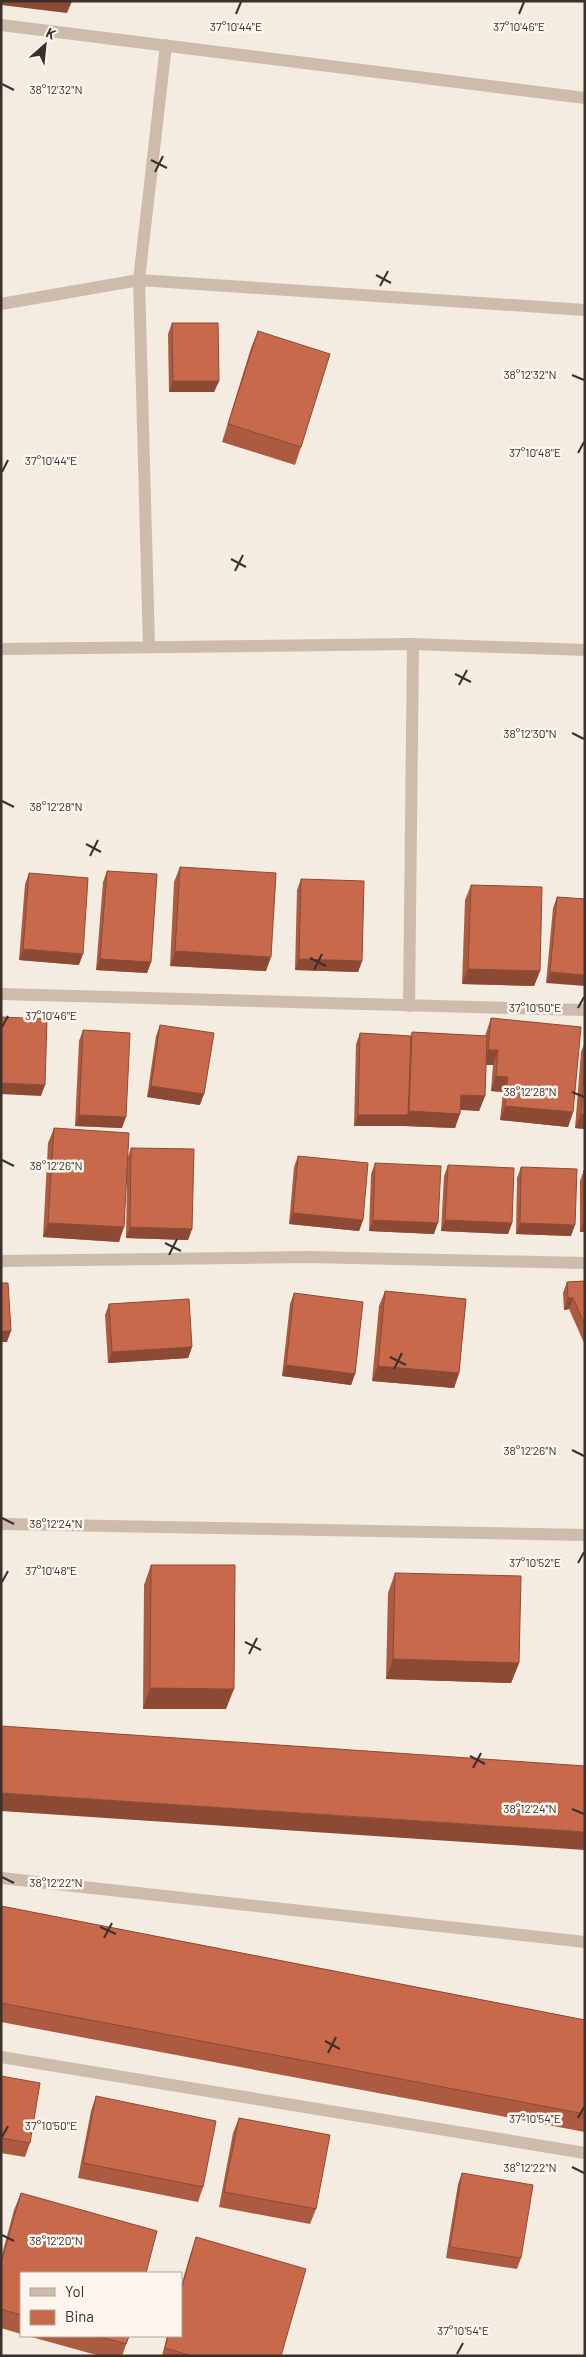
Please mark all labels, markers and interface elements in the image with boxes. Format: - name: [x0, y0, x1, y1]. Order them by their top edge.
- text: 37°10'44"E: [210, 19, 262, 33]
- text: 37°10'46"E: [493, 19, 545, 33]
- north arrow: [20, 20, 70, 70]
- text: K: [43, 23, 59, 43]
- text: 38°12'32"N: [29, 82, 83, 96]
- text: 38°12'32"N: [503, 367, 557, 381]
- text: 37°10'48"E: [509, 445, 561, 459]
- text: 37°10'44"E: [25, 453, 77, 467]
- text: 38°12'30"N: [503, 726, 557, 740]
- text: 38°12'28"N: [29, 799, 83, 813]
- text: 37°10'50"E: [509, 1000, 561, 1014]
- text: 37°10'46"E: [25, 1008, 77, 1022]
- text: 38°12'28"N: [503, 1084, 557, 1098]
- text: 38°12'26"N: [29, 1158, 83, 1172]
- text: 38°12'26"N: [503, 1443, 557, 1457]
- text: 38°12'24"N: [29, 1516, 83, 1530]
- text: 37°10'52"E: [509, 1555, 561, 1569]
- text: 37°10'48"E: [25, 1563, 77, 1577]
- text: 38°12'24"N: [503, 1801, 557, 1815]
- text: 38°12'22"N: [29, 1875, 83, 1889]
- text: 37°10'54"E: [509, 2111, 561, 2125]
- text: 37°10'50"E: [25, 2118, 77, 2132]
- text: 38°12'22"N: [503, 2160, 557, 2174]
- text: 38°12'20"N: [29, 2233, 83, 2247]
- legend: [20, 2272, 182, 2337]
- text: Yol: [65, 2282, 84, 2300]
- text: Bina: [65, 2307, 94, 2325]
- text: 37°10'54"E: [437, 2323, 489, 2337]

